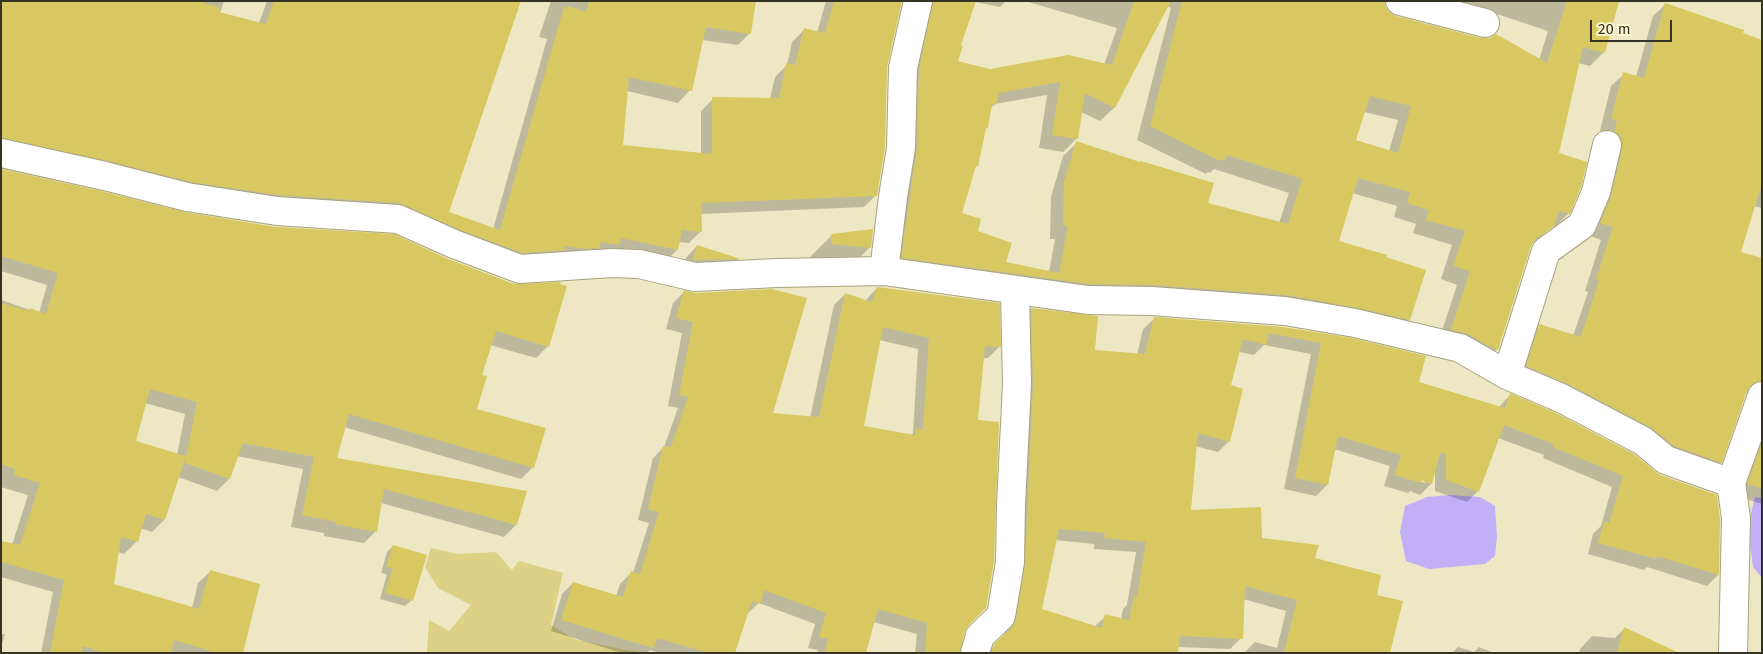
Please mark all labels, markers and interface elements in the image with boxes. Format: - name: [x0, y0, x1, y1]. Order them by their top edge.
- scale bar: [1593, 10, 1676, 42]
- text: 20 m: [1598, 20, 1631, 38]

